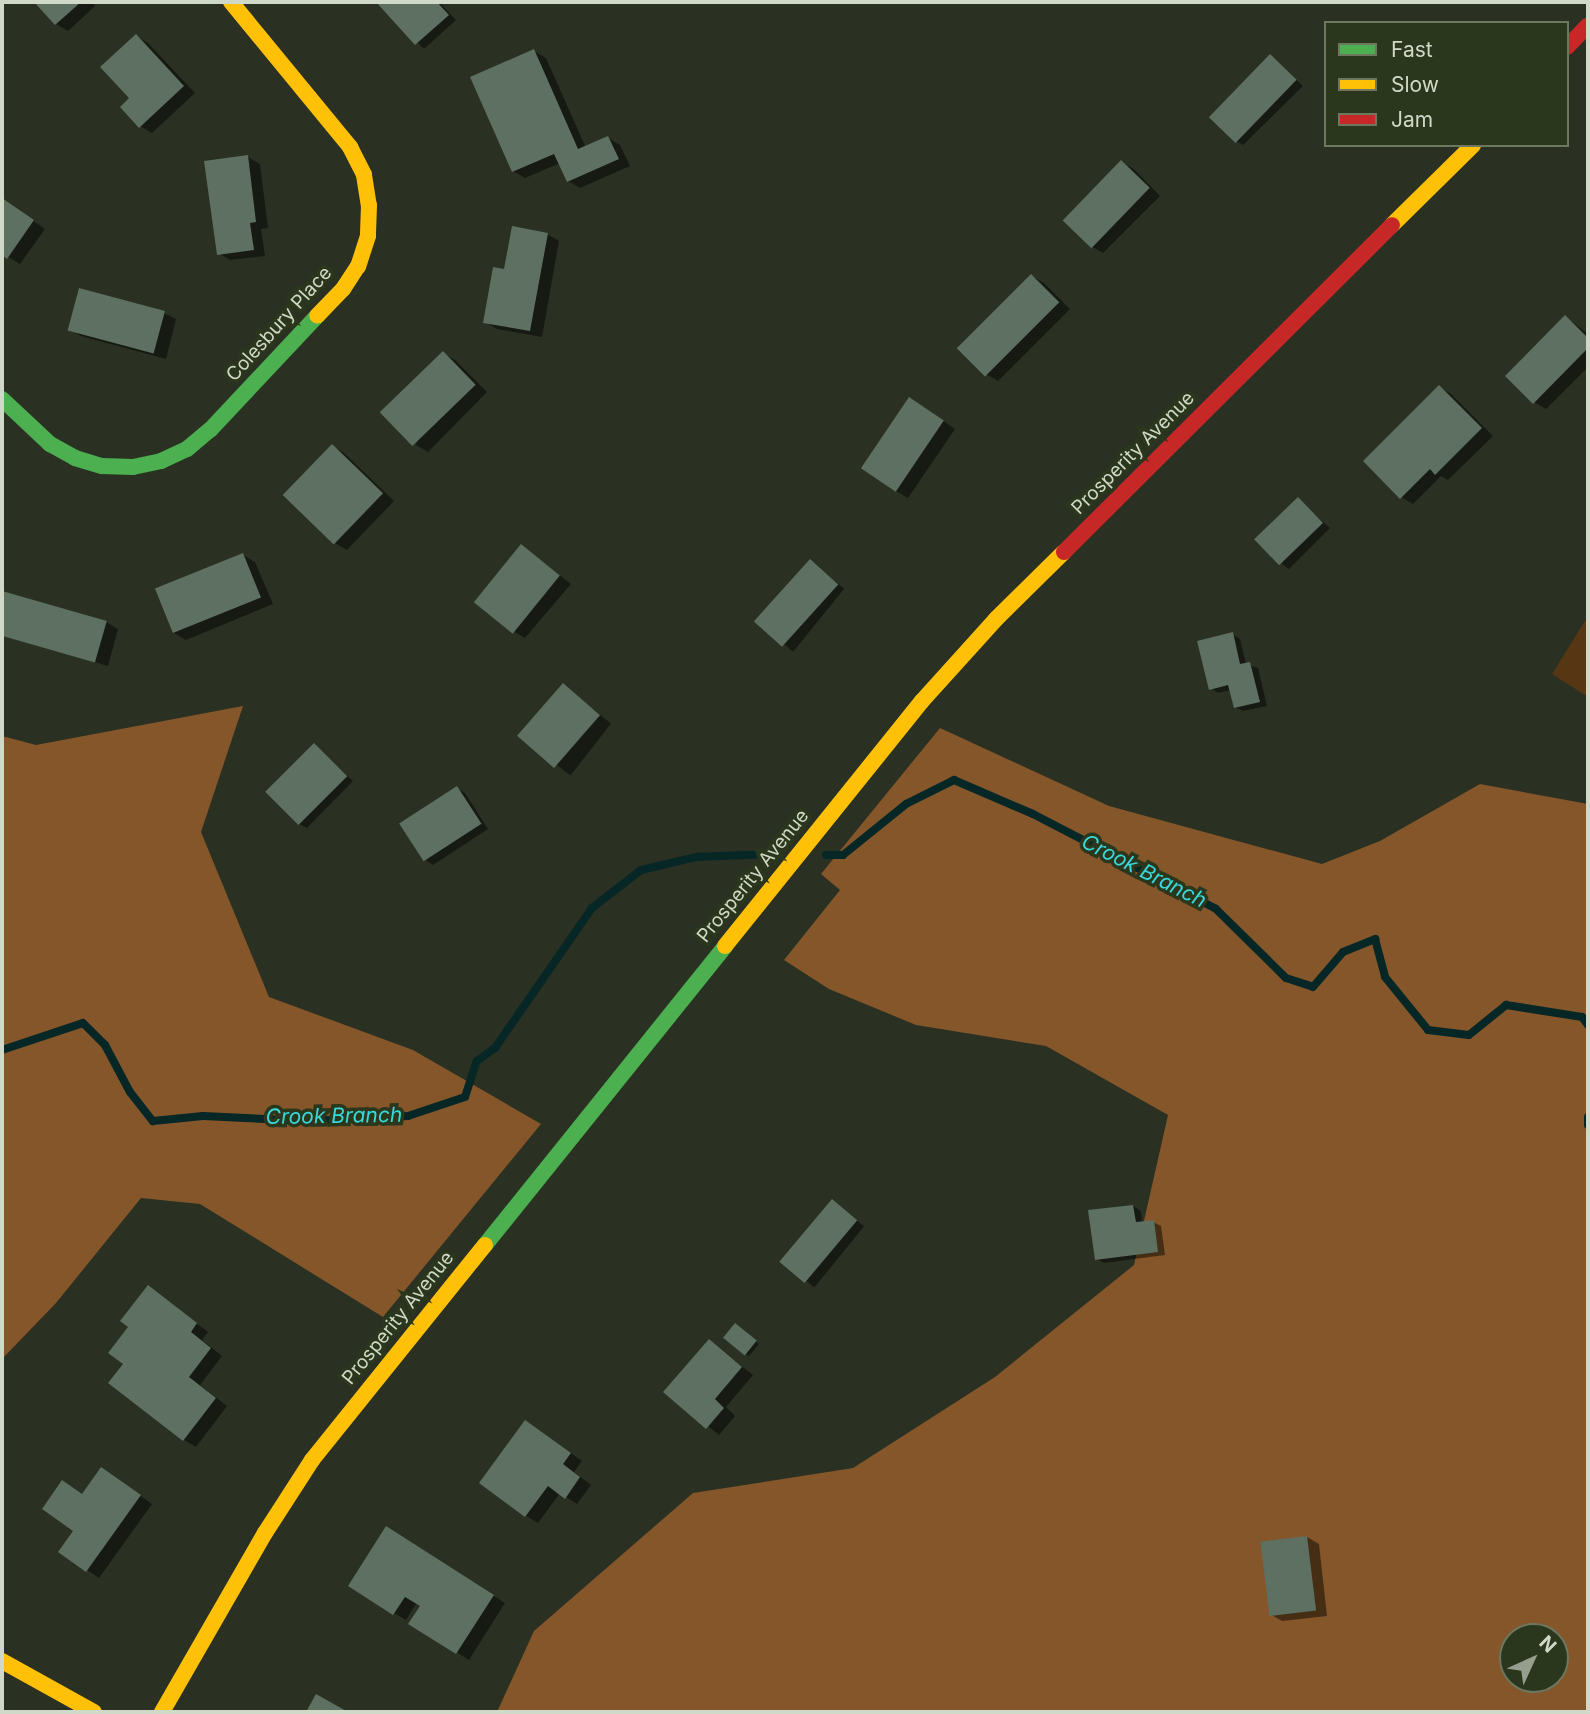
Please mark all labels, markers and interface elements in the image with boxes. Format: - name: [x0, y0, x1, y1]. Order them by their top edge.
- legend: [1324, 21, 1569, 147]
- text: Fast: [1391, 37, 1433, 62]
- text: Slow: [1391, 72, 1439, 97]
- text: Jam: [1391, 107, 1433, 132]
- street label: Colesbury Place: [221, 262, 337, 386]
- street label: Prosperity Avenue: [1067, 387, 1199, 519]
- street label: Prosperity Avenue: [692, 805, 814, 947]
- water label: Crook Branch: [1077, 829, 1211, 913]
- water label: Crook Branch: [265, 1102, 403, 1130]
- street label: Prosperity Avenue: [337, 1247, 459, 1389]
- north arrow: [1499, 1623, 1569, 1693]
- text: N: [1535, 1631, 1561, 1657]

